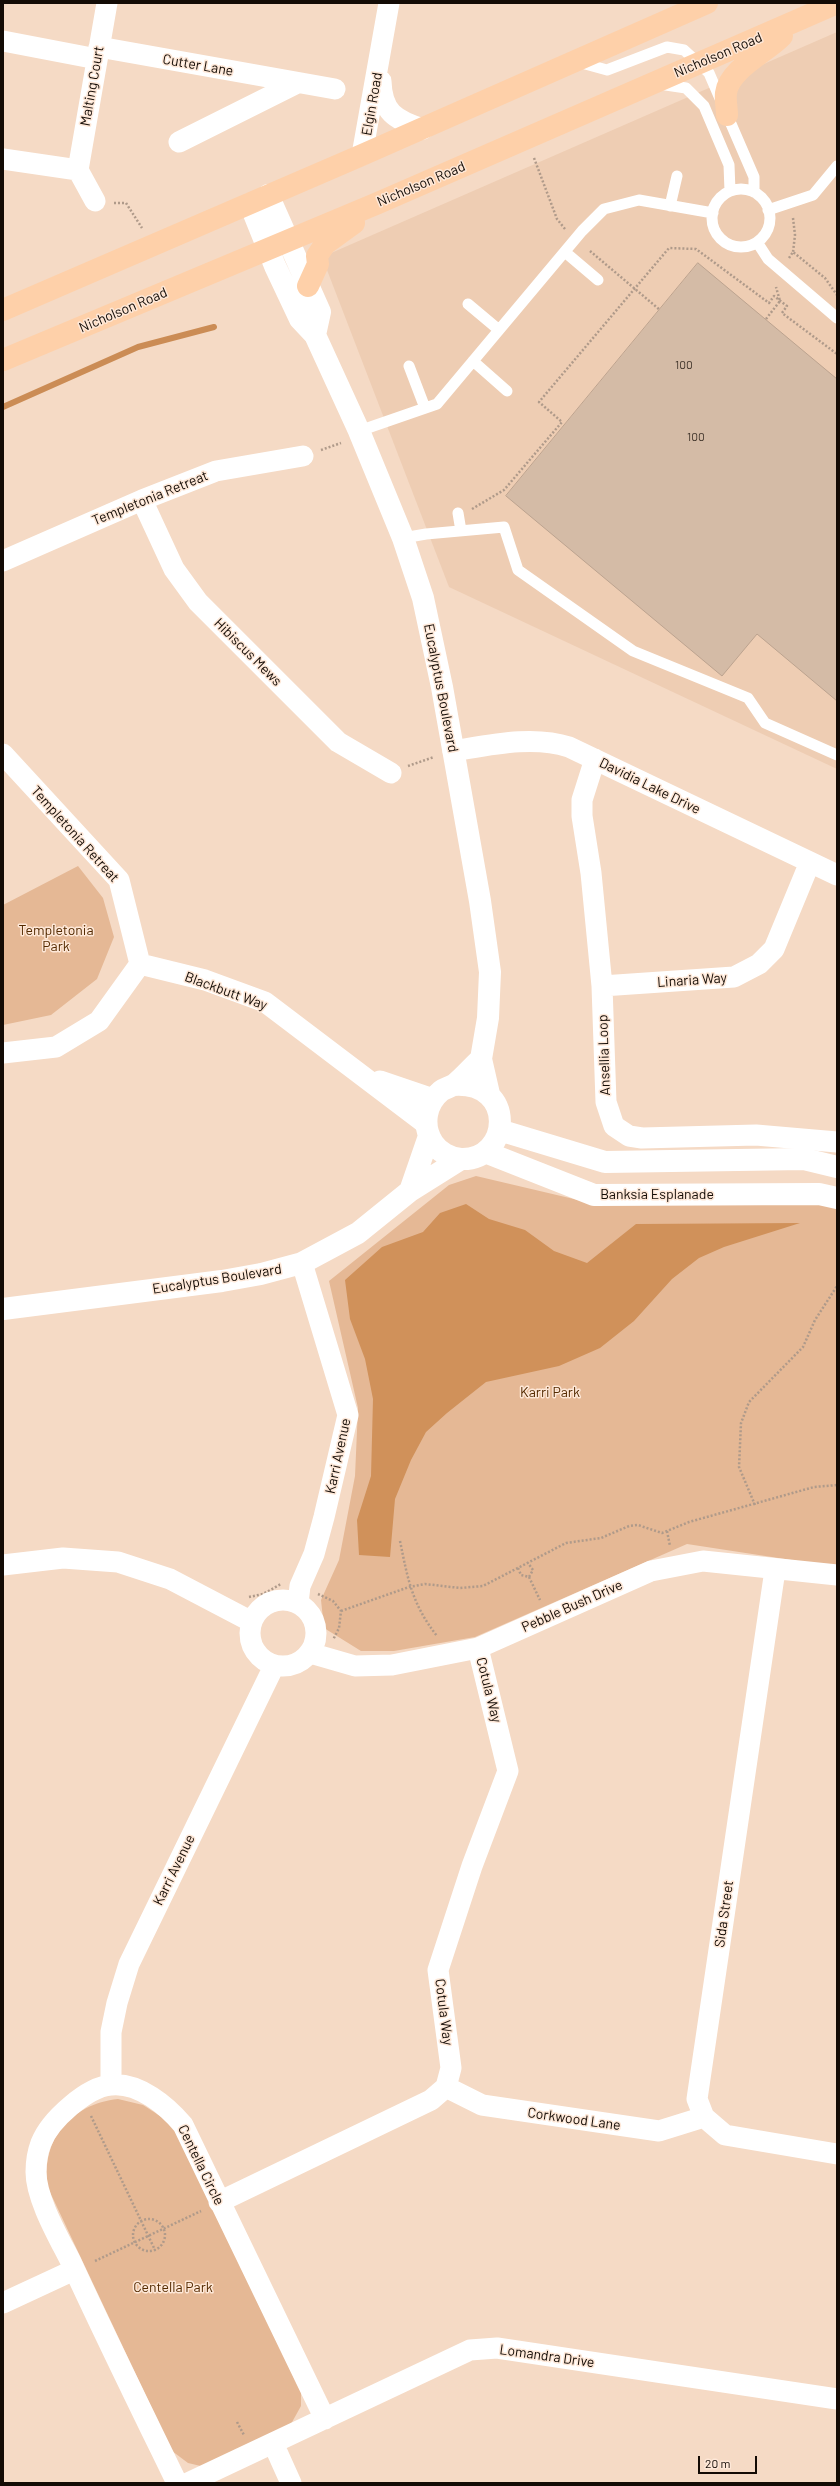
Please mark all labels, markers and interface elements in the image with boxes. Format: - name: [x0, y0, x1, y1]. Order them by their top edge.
- street label: Nicholson Road: [671, 29, 765, 81]
- street label: Malting Court: [77, 45, 107, 127]
- street label: Cutter Lane: [161, 51, 235, 79]
- street label: Elgin Road: [358, 71, 386, 137]
- street label: Nicholson Road: [374, 158, 468, 210]
- street label: Nicholson Road: [76, 284, 170, 336]
- house number: 100: [675, 358, 693, 372]
- house number: 100: [687, 430, 705, 444]
- street label: Templetonia Retreat: [90, 467, 210, 529]
- street label: Hibiscus Mews: [211, 615, 285, 689]
- street label: Eucalyptus Boulevard: [420, 622, 462, 754]
- street label: Davidia Lake Drive: [597, 754, 703, 818]
- street label: Templetonia Retreat: [27, 782, 123, 886]
- park label: Templetonia Park: [18, 922, 94, 954]
- street label: Blackbutt Way: [182, 968, 270, 1014]
- street label: Linaria Way: [657, 969, 727, 991]
- street label: Ansellia Loop: [594, 1014, 614, 1096]
- street label: Banksia Esplanade: [600, 1186, 714, 1202]
- street label: Eucalyptus Boulevard: [151, 1260, 283, 1298]
- park label: Karri Park: [520, 1384, 580, 1400]
- street label: Karri Avenue: [322, 1417, 354, 1495]
- street label: Pebble Bush Drive: [519, 1576, 625, 1636]
- street label: Cotula Way: [473, 1655, 505, 1725]
- street label: Karri Avenue: [150, 1832, 198, 1908]
- street label: Sida Street: [711, 1879, 737, 1949]
- street label: Cotula Way: [432, 1978, 456, 2046]
- street label: Corkwood Lane: [526, 2104, 622, 2134]
- street label: Centella Circle: [174, 2122, 228, 2208]
- park label: Centella Park: [133, 2279, 213, 2295]
- street label: Lomandra Drive: [498, 2341, 596, 2371]
- scale bar: [700, 2448, 759, 2474]
- text: 20 m: [705, 2456, 731, 2470]

